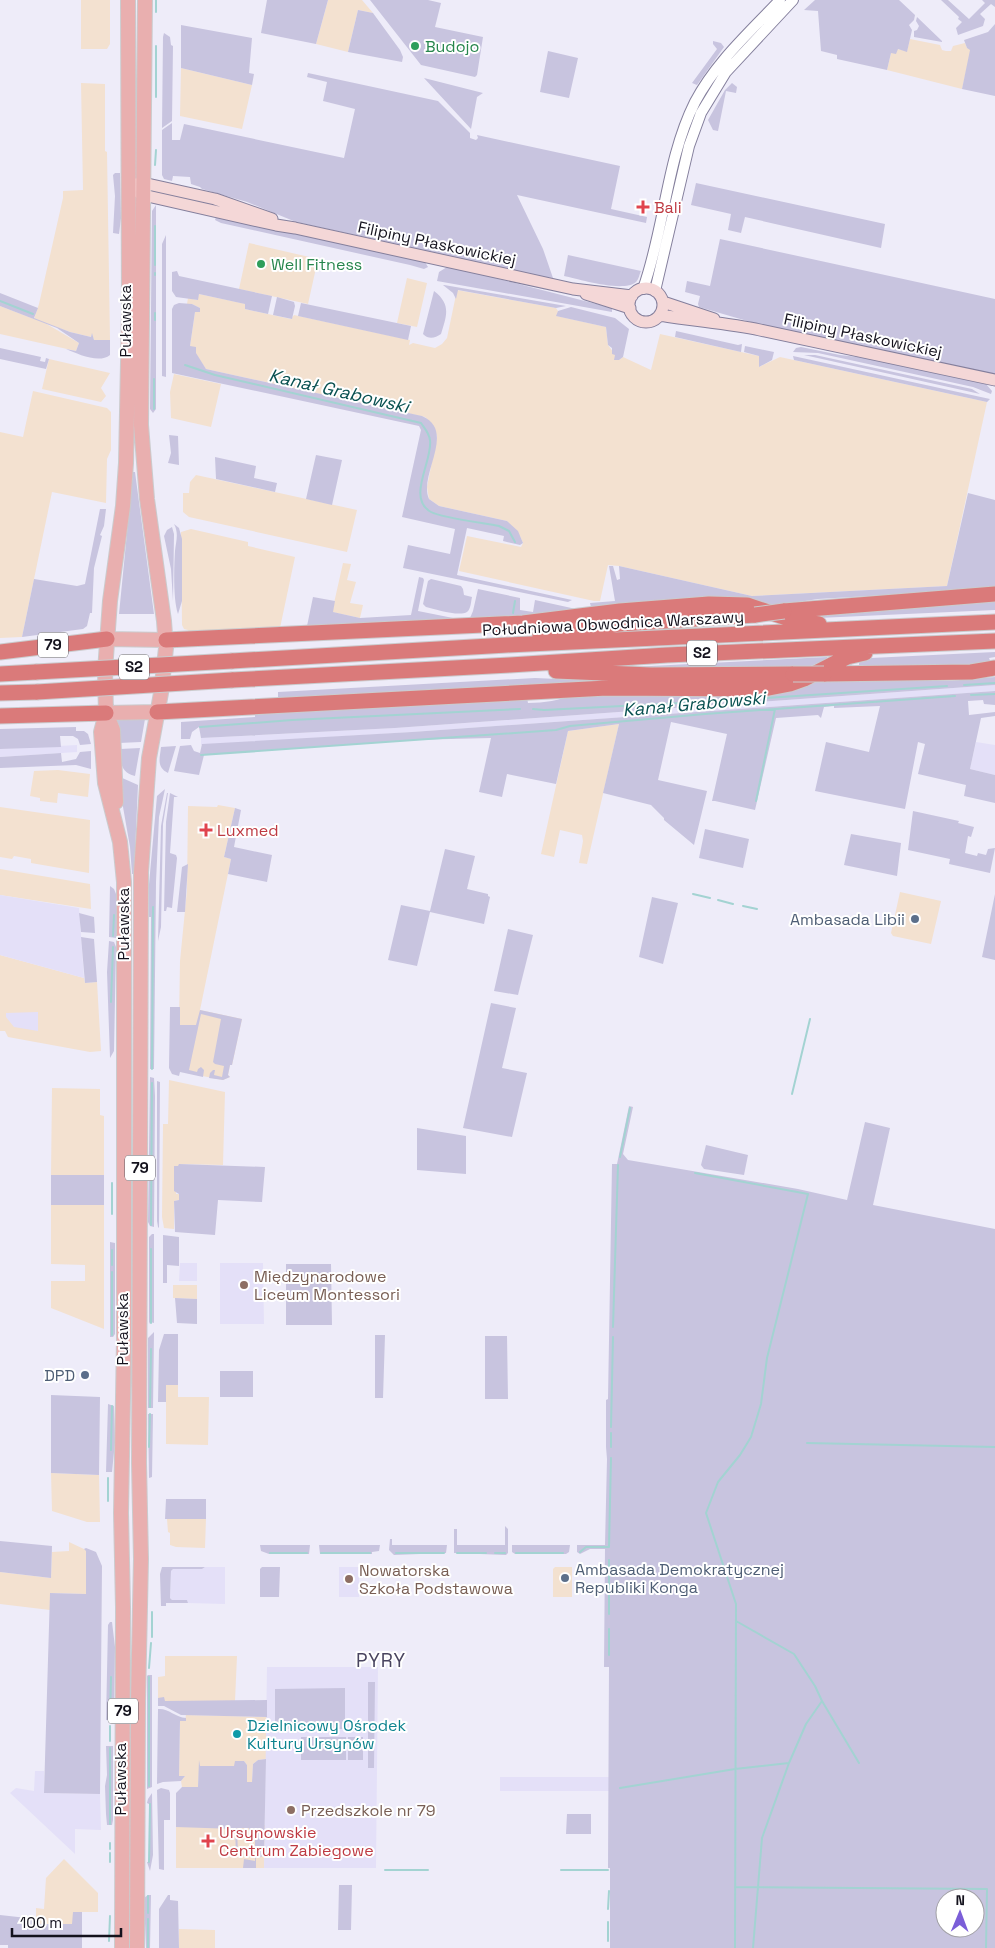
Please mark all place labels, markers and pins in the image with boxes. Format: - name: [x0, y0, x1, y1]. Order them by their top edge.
- place label: Budojo: [425, 36, 479, 57]
- marker: Budojo: [409, 40, 421, 52]
- place label: Bali: [654, 197, 682, 218]
- marker: Bali: [636, 200, 650, 214]
- place label: Well Fitness: [271, 254, 362, 275]
- marker: Well Fitness: [255, 258, 267, 270]
- place label: Luxmed: [217, 820, 278, 841]
- marker: Luxmed: [199, 823, 213, 837]
- place label: Ambasada Libii: [790, 909, 905, 930]
- marker: Ambasada Libii: [909, 913, 921, 925]
- place label: Międzynarodowe Liceum Montessori: [254, 1266, 400, 1305]
- marker: Międzynarodowe Liceum Montessori: [238, 1279, 250, 1291]
- place label: DPD: [44, 1365, 75, 1386]
- marker: DPD: [79, 1369, 91, 1381]
- place label: Ambasada Demokratycznej Republiki Konga: [575, 1559, 784, 1598]
- place label: Nowatorska Szkoła Podstawowa: [359, 1560, 513, 1599]
- marker: Ambasada Demokratycznej Republiki Konga: [559, 1572, 571, 1584]
- marker: Nowatorska Szkoła Podstawowa: [343, 1573, 355, 1585]
- place label: Dzielnicowy Ośrodek Kultury Ursynów: [247, 1715, 407, 1754]
- marker: Dzielnicowy Ośrodek Kultury Ursynów: [231, 1728, 243, 1740]
- place label: Przedszkole nr 79: [301, 1800, 436, 1821]
- marker: Przedszkole nr 79: [285, 1804, 297, 1816]
- place label: Ursynowskie Centrum Zabiegowe: [219, 1822, 374, 1861]
- marker: Ursynowskie Centrum Zabiegowe: [201, 1834, 215, 1848]

